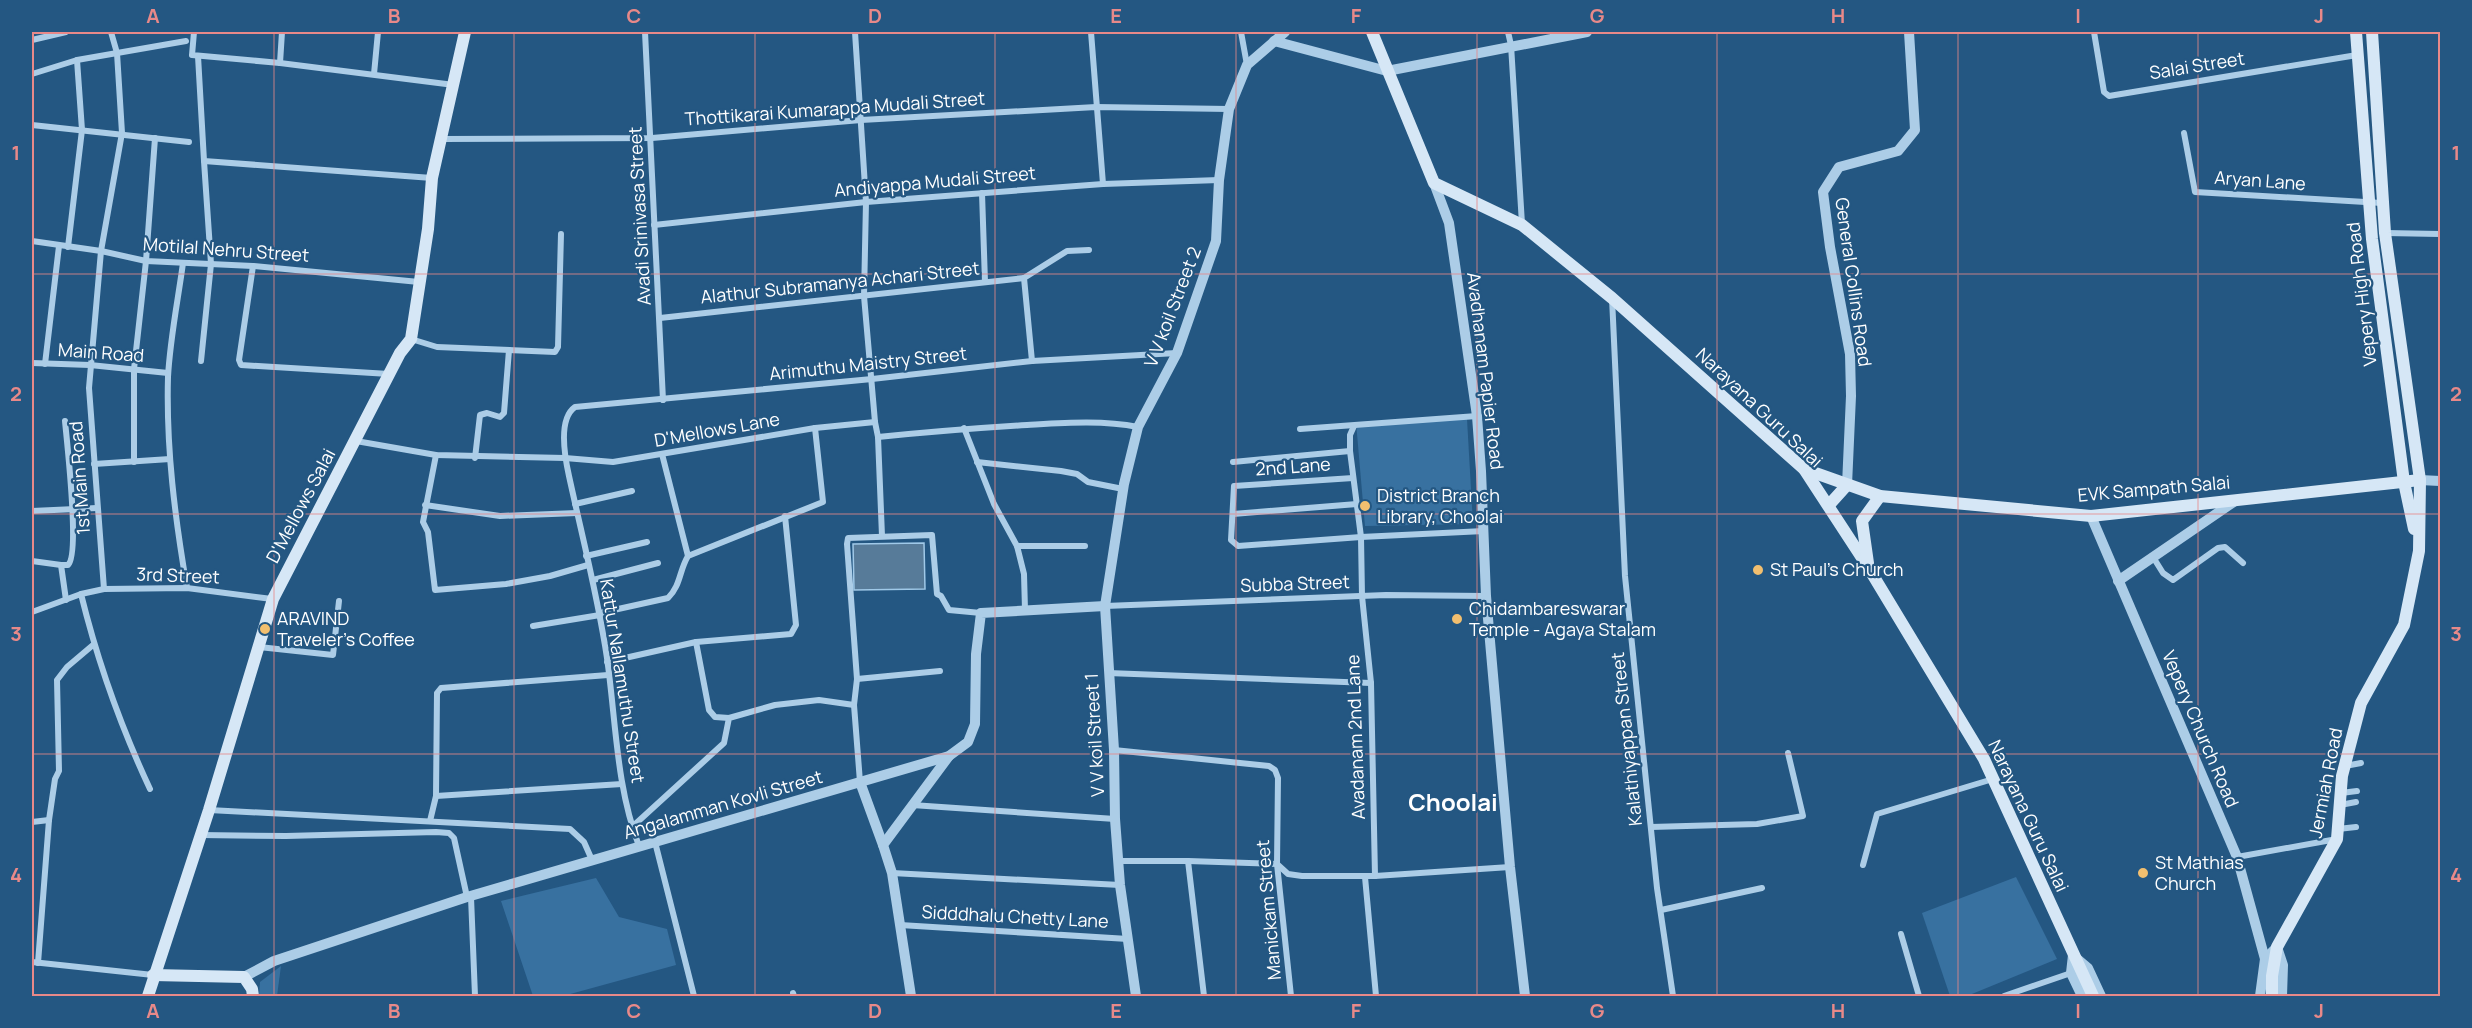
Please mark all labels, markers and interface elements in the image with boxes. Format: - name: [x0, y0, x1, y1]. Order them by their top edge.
- text: A: [146, 2, 160, 29]
- text: B: [388, 2, 401, 29]
- text: C: [627, 2, 641, 29]
- text: D: [868, 2, 882, 29]
- text: E: [1110, 2, 1122, 29]
- text: F: [1351, 2, 1362, 29]
- text: G: [1590, 2, 1605, 29]
- text: H: [1831, 2, 1845, 29]
- text: I: [2075, 2, 2081, 29]
- text: J: [2314, 2, 2324, 29]
- street label: Salai Street: [2148, 46, 2246, 84]
- street label: Thottikarai Kumarappa Mudali Street: [684, 86, 986, 130]
- street label: Avadi Srinivasa Street: [622, 126, 656, 306]
- text: 1: [12, 139, 20, 166]
- text: 1: [2452, 139, 2460, 166]
- street label: Andiyappa Mudali Street: [833, 160, 1037, 202]
- street label: Aryan Lane: [2214, 165, 2307, 195]
- street label: General Collins Road: [1830, 196, 1878, 368]
- street label: Vepery High Road: [2340, 221, 2382, 367]
- street label: Motilal Nehru Street: [142, 231, 310, 267]
- street label: V V koil Street 2: [1138, 243, 1206, 370]
- street label: Alathur Subramanya Achari Street: [699, 255, 981, 309]
- street label: Avadhanam Papier Road: [1462, 271, 1510, 471]
- street label: Main Road: [57, 337, 145, 367]
- street label: Arimuthu Maistry Street: [768, 341, 968, 385]
- street label: Narayana Guru Salai: [1691, 342, 1828, 472]
- text: 2: [10, 380, 22, 407]
- text: 2: [2450, 380, 2462, 407]
- street label: D'Mellows Lane: [652, 406, 782, 452]
- street label: 1st Main Road: [63, 421, 95, 536]
- street label: D'Mellows Salai: [260, 444, 340, 567]
- street label: 2nd Lane: [1254, 451, 1331, 481]
- street label: EVK Sampath Salai: [2077, 469, 2231, 507]
- place label: District Branch Library, Choolai: [1377, 483, 1503, 528]
- marker: District Branch Library, Choolai: [1358, 499, 1372, 513]
- place label: St Paul's Church: [1770, 557, 1904, 581]
- street label: 3rd Street: [136, 562, 220, 588]
- marker: St Paul's Church: [1751, 563, 1765, 577]
- street label: Subba Street: [1240, 569, 1350, 597]
- street label: Kattur Nallamuthu Street: [595, 577, 651, 785]
- place label: Chidambareswarar Temple - Agaya Stalam: [1469, 596, 1656, 641]
- place label: ARAVIND Traveler's Coffee: [277, 606, 415, 651]
- marker: Chidambareswarar Temple - Agaya Stalam: [1450, 612, 1464, 626]
- text: 3: [10, 620, 22, 647]
- text: 3: [2450, 620, 2462, 647]
- marker: ARAVIND Traveler's Coffee: [258, 622, 272, 636]
- street label: Vepery Church Road: [2157, 647, 2245, 811]
- street label: Kalathiyappan Street: [1605, 651, 1647, 827]
- street label: Avadanam 2nd Lane: [1340, 654, 1370, 820]
- street label: V V koil Street 1: [1079, 673, 1109, 798]
- street label: Jermiah Road: [2303, 726, 2347, 840]
- street label: Narayana Guru Salai: [1983, 736, 2075, 895]
- street label: Angalamman Kovli Street: [620, 764, 825, 844]
- district label: Choolai: [1408, 785, 1498, 818]
- street label: Manickam Street: [1250, 839, 1286, 981]
- place label: St Mathias Church: [2155, 850, 2244, 895]
- text: 4: [10, 861, 22, 888]
- text: 4: [2450, 861, 2462, 888]
- marker: St Mathias Church: [2136, 866, 2150, 880]
- street label: Sidddhalu Chetty Lane: [921, 899, 1109, 933]
- text: A: [146, 997, 160, 1024]
- text: B: [388, 997, 401, 1024]
- text: C: [627, 997, 641, 1024]
- text: D: [868, 997, 882, 1024]
- text: E: [1110, 997, 1122, 1024]
- text: F: [1351, 997, 1362, 1024]
- text: G: [1590, 997, 1605, 1024]
- text: H: [1831, 997, 1845, 1024]
- text: I: [2075, 997, 2081, 1024]
- text: J: [2314, 997, 2324, 1024]

